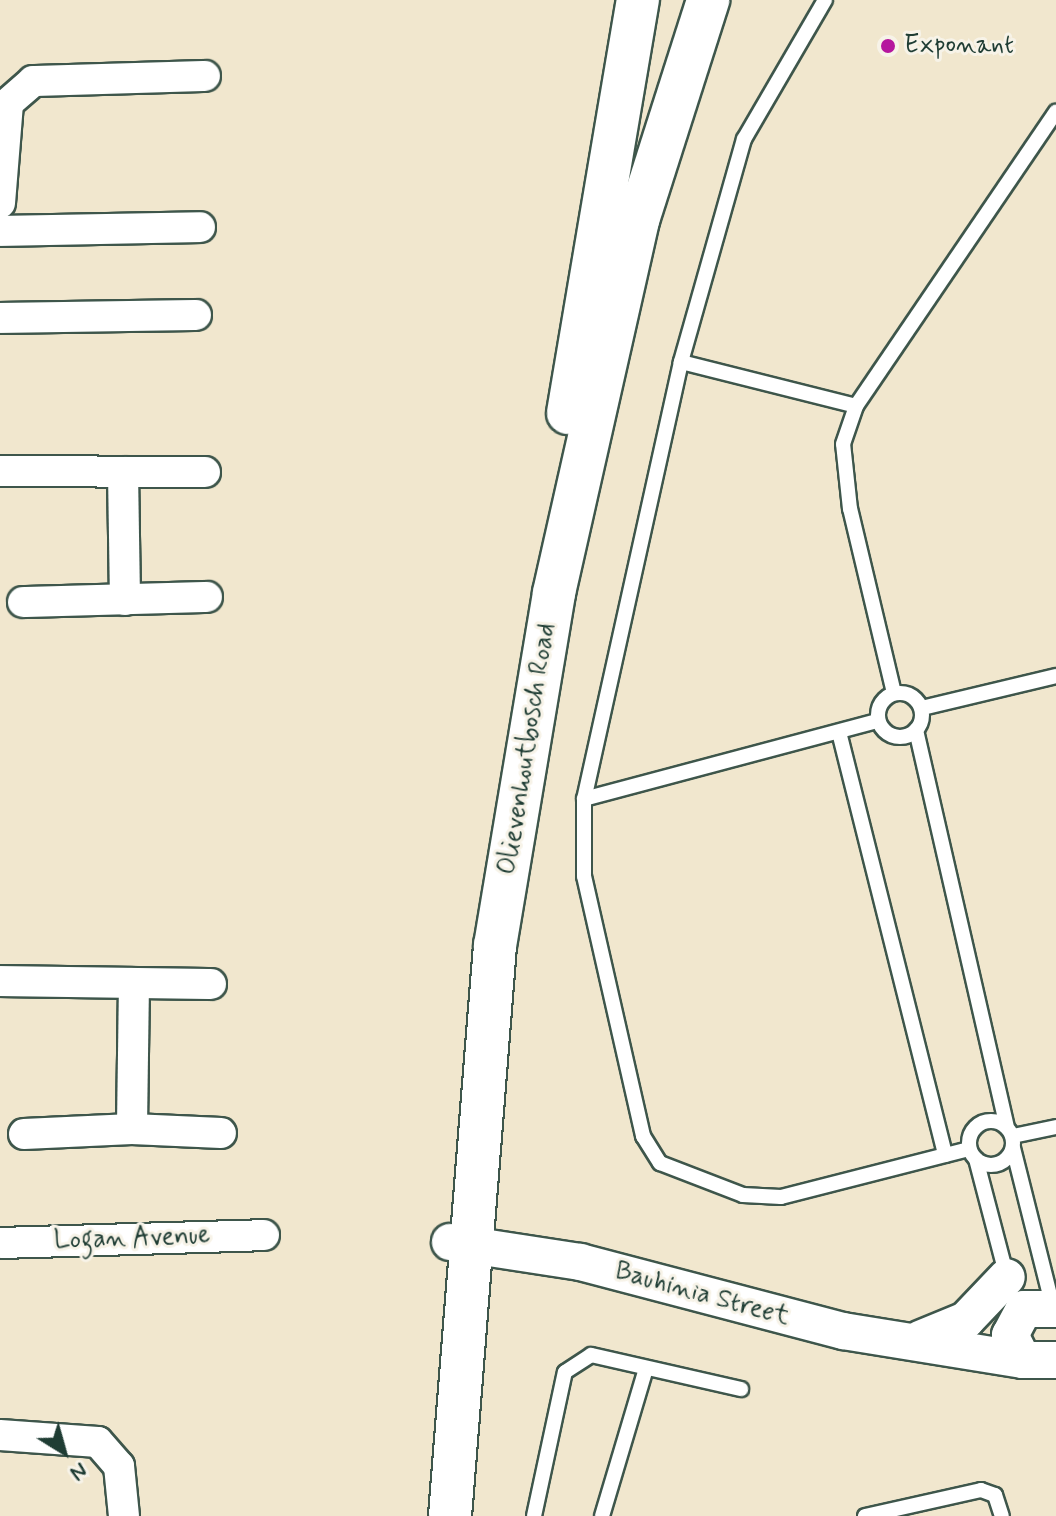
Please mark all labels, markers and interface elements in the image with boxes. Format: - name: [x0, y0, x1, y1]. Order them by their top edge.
- place label: Exponant: [904, 30, 1014, 62]
- marker: Exponant: [879, 37, 897, 55]
- street label: Olievenhoutbosch Road: [493, 621, 563, 877]
- street label: Logan Avenue: [51, 1221, 213, 1257]
- street label: Bauhinia Street: [611, 1257, 793, 1333]
- north arrow: [24, 1412, 104, 1492]
- text: N: [64, 1456, 93, 1487]

